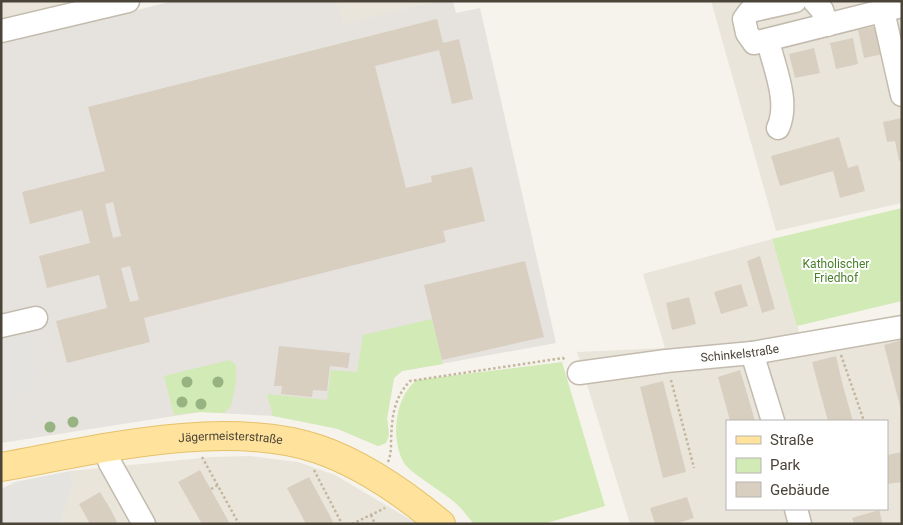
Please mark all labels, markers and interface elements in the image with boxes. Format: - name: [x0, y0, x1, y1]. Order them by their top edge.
- park label: Katholischer Friedhof: [803, 257, 869, 285]
- street label: Schinkelstraße: [700, 341, 780, 365]
- legend: [726, 420, 888, 510]
- street label: Jägermeisterstraße: [178, 429, 284, 447]
- text: Straße: [770, 431, 814, 449]
- text: Park: [770, 456, 801, 474]
- text: Gebäude: [770, 481, 829, 499]

